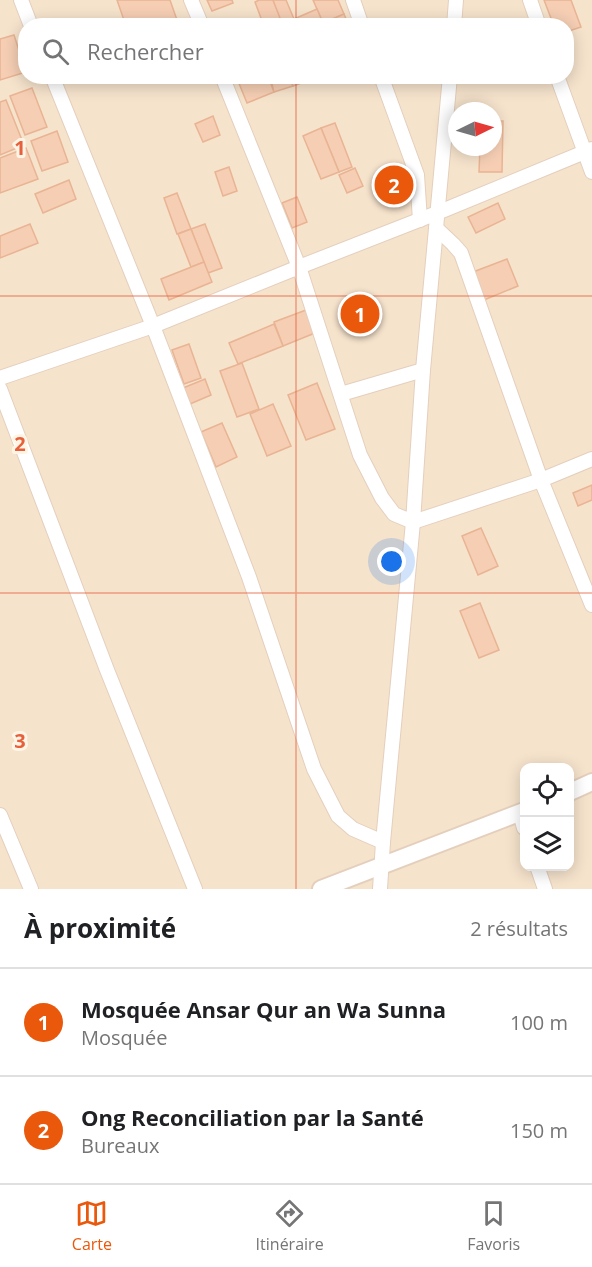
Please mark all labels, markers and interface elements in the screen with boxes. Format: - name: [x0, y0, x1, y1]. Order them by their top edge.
- search box: [18, 18, 574, 84]
- icon: search: [39, 35, 72, 68]
- text: Rechercher: [87, 36, 204, 66]
- north arrow: [448, 102, 502, 156]
- text: 1: [14, 134, 26, 161]
- pin: 2: [374, 162, 414, 207]
- pin: 1: [340, 292, 380, 336]
- text: 2: [14, 430, 26, 457]
- your location: [377, 547, 406, 576]
- text: 3: [14, 727, 26, 754]
- map controls: [520, 763, 574, 871]
- button: locate: [520, 763, 574, 817]
- button: layers: [520, 817, 574, 871]
- text: À proximité: [24, 910, 176, 946]
- text: 2 résultats: [470, 915, 568, 942]
- text: Mosquée Ansar Qur an Wa Sunna: [81, 994, 446, 1024]
- text: 1: [38, 1009, 49, 1036]
- text: 100 m: [510, 1009, 568, 1036]
- text: Mosquée: [81, 1024, 168, 1051]
- text: Ong Reconciliation par la Santé: [81, 1102, 424, 1132]
- text: 2: [38, 1117, 49, 1144]
- text: 150 m: [510, 1117, 568, 1144]
- text: Bureaux: [81, 1132, 159, 1159]
- tab: Carte: [72, 1197, 112, 1255]
- tab: Itinéraire: [256, 1197, 324, 1255]
- tab: Favoris: [467, 1197, 520, 1255]

